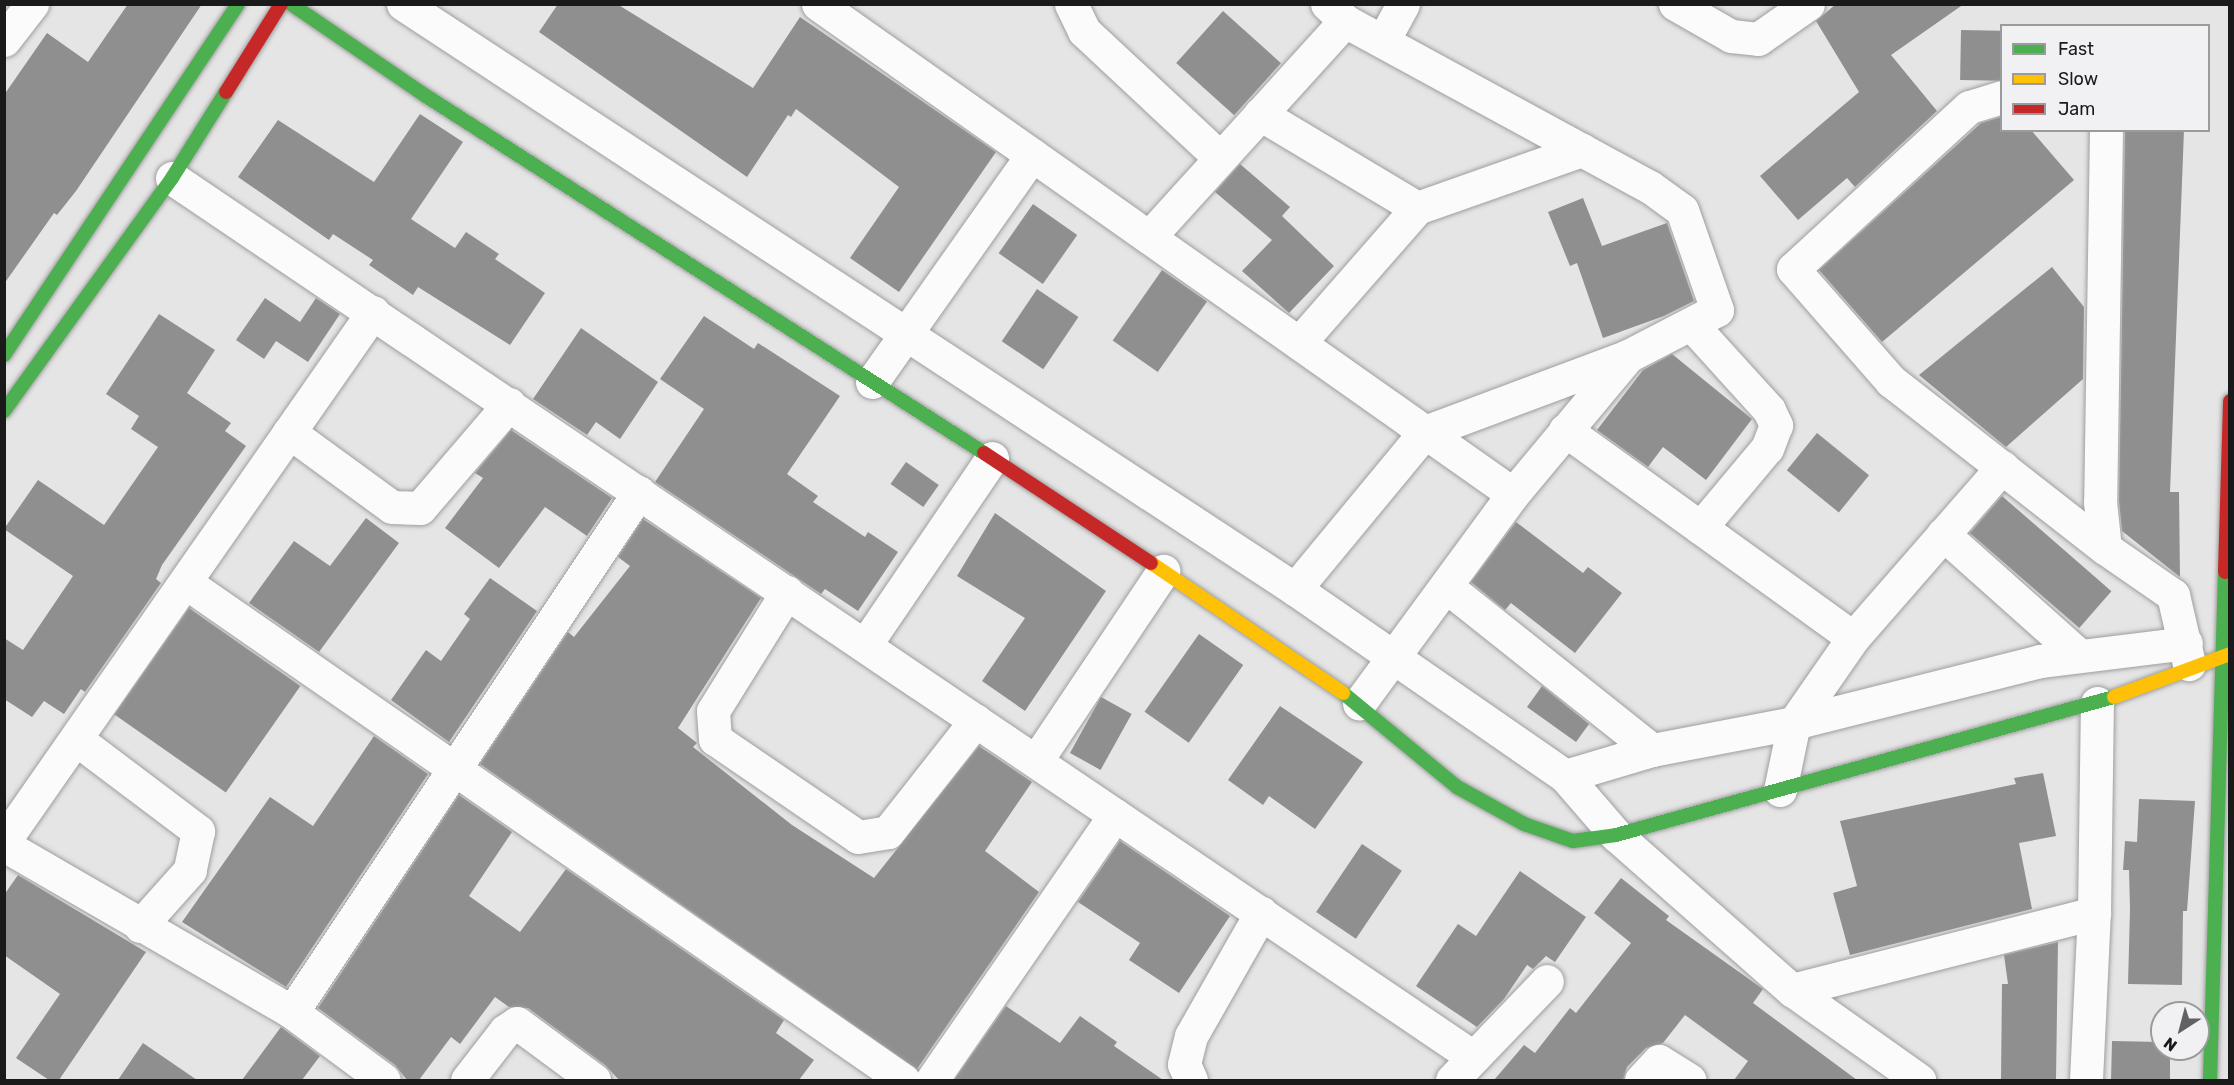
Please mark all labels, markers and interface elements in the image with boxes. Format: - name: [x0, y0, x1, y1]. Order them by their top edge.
- legend: [2000, 24, 2210, 132]
- text: Fast: [2058, 38, 2094, 60]
- text: Slow: [2058, 68, 2098, 90]
- text: Jam: [2058, 98, 2095, 120]
- north arrow: [2150, 1001, 2210, 1061]
- text: N: [2160, 1033, 2181, 1055]

